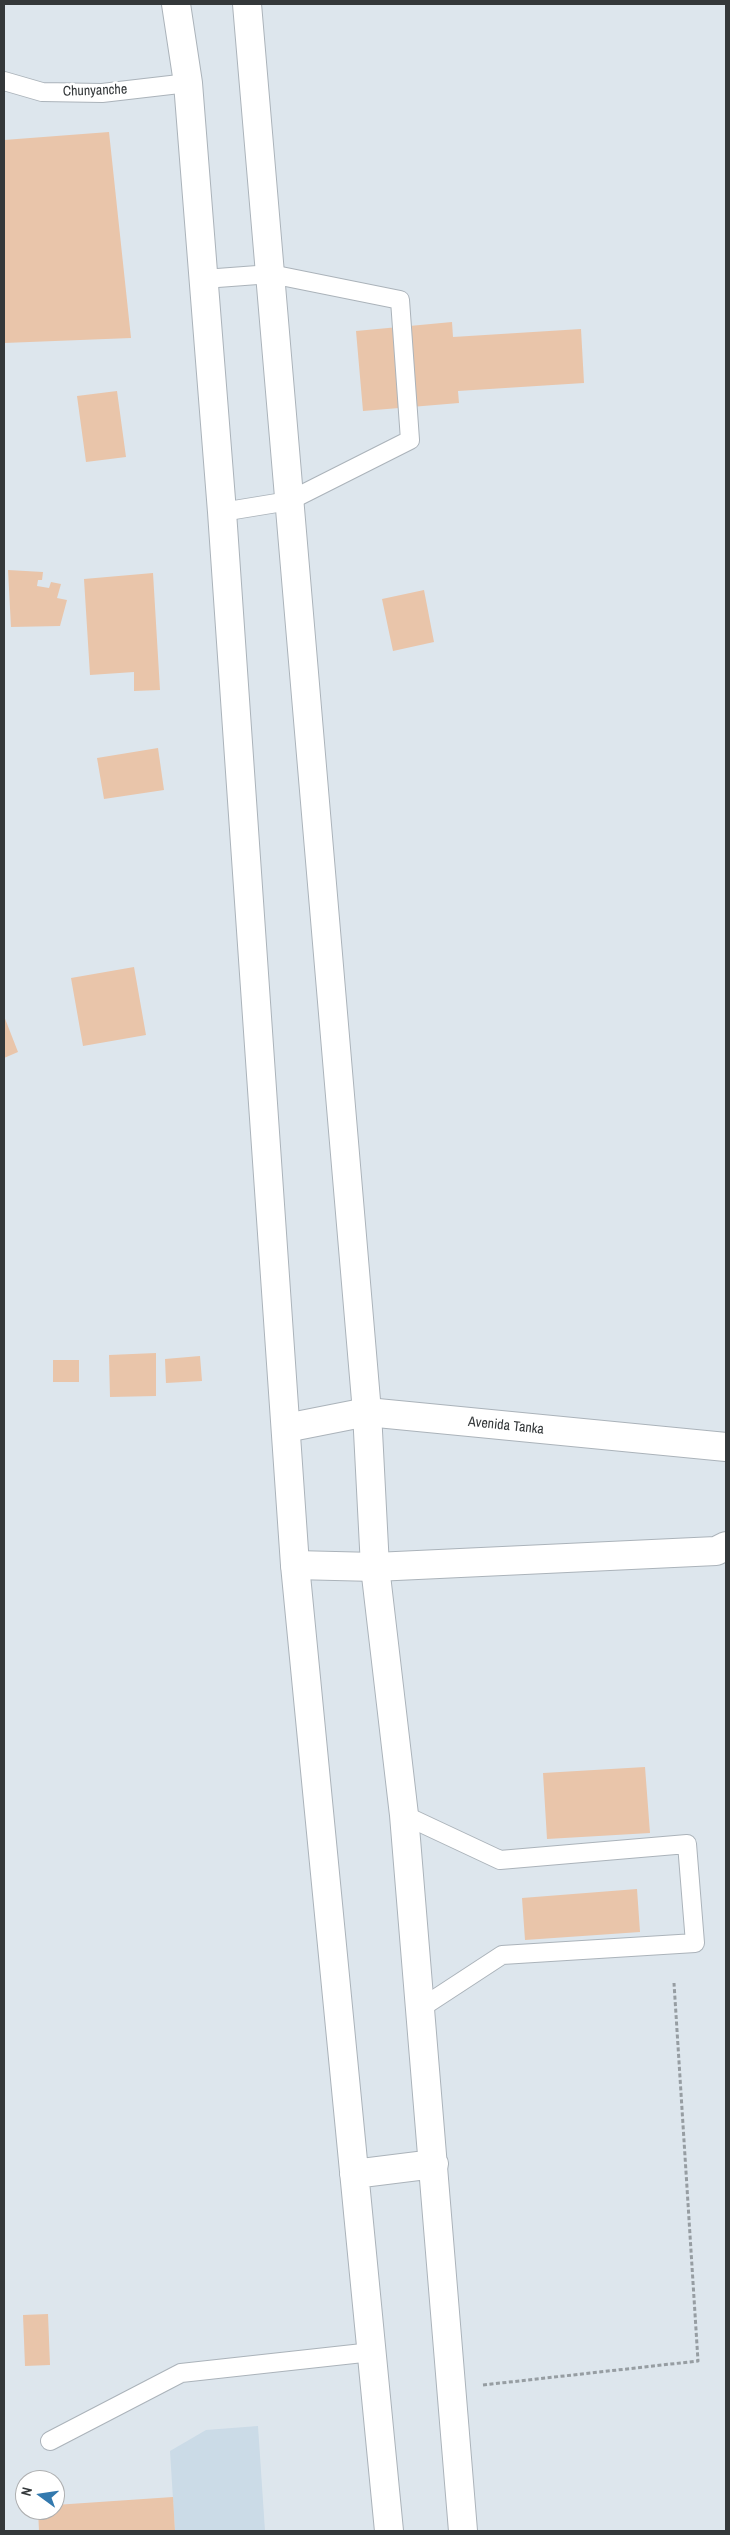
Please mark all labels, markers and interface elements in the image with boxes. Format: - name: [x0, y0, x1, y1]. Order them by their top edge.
- street label: Chunyanche: [62, 81, 128, 101]
- street label: Avenida Tanka: [467, 1414, 545, 1438]
- north arrow: [15, 2470, 65, 2520]
- text: N: [17, 2485, 36, 2498]

